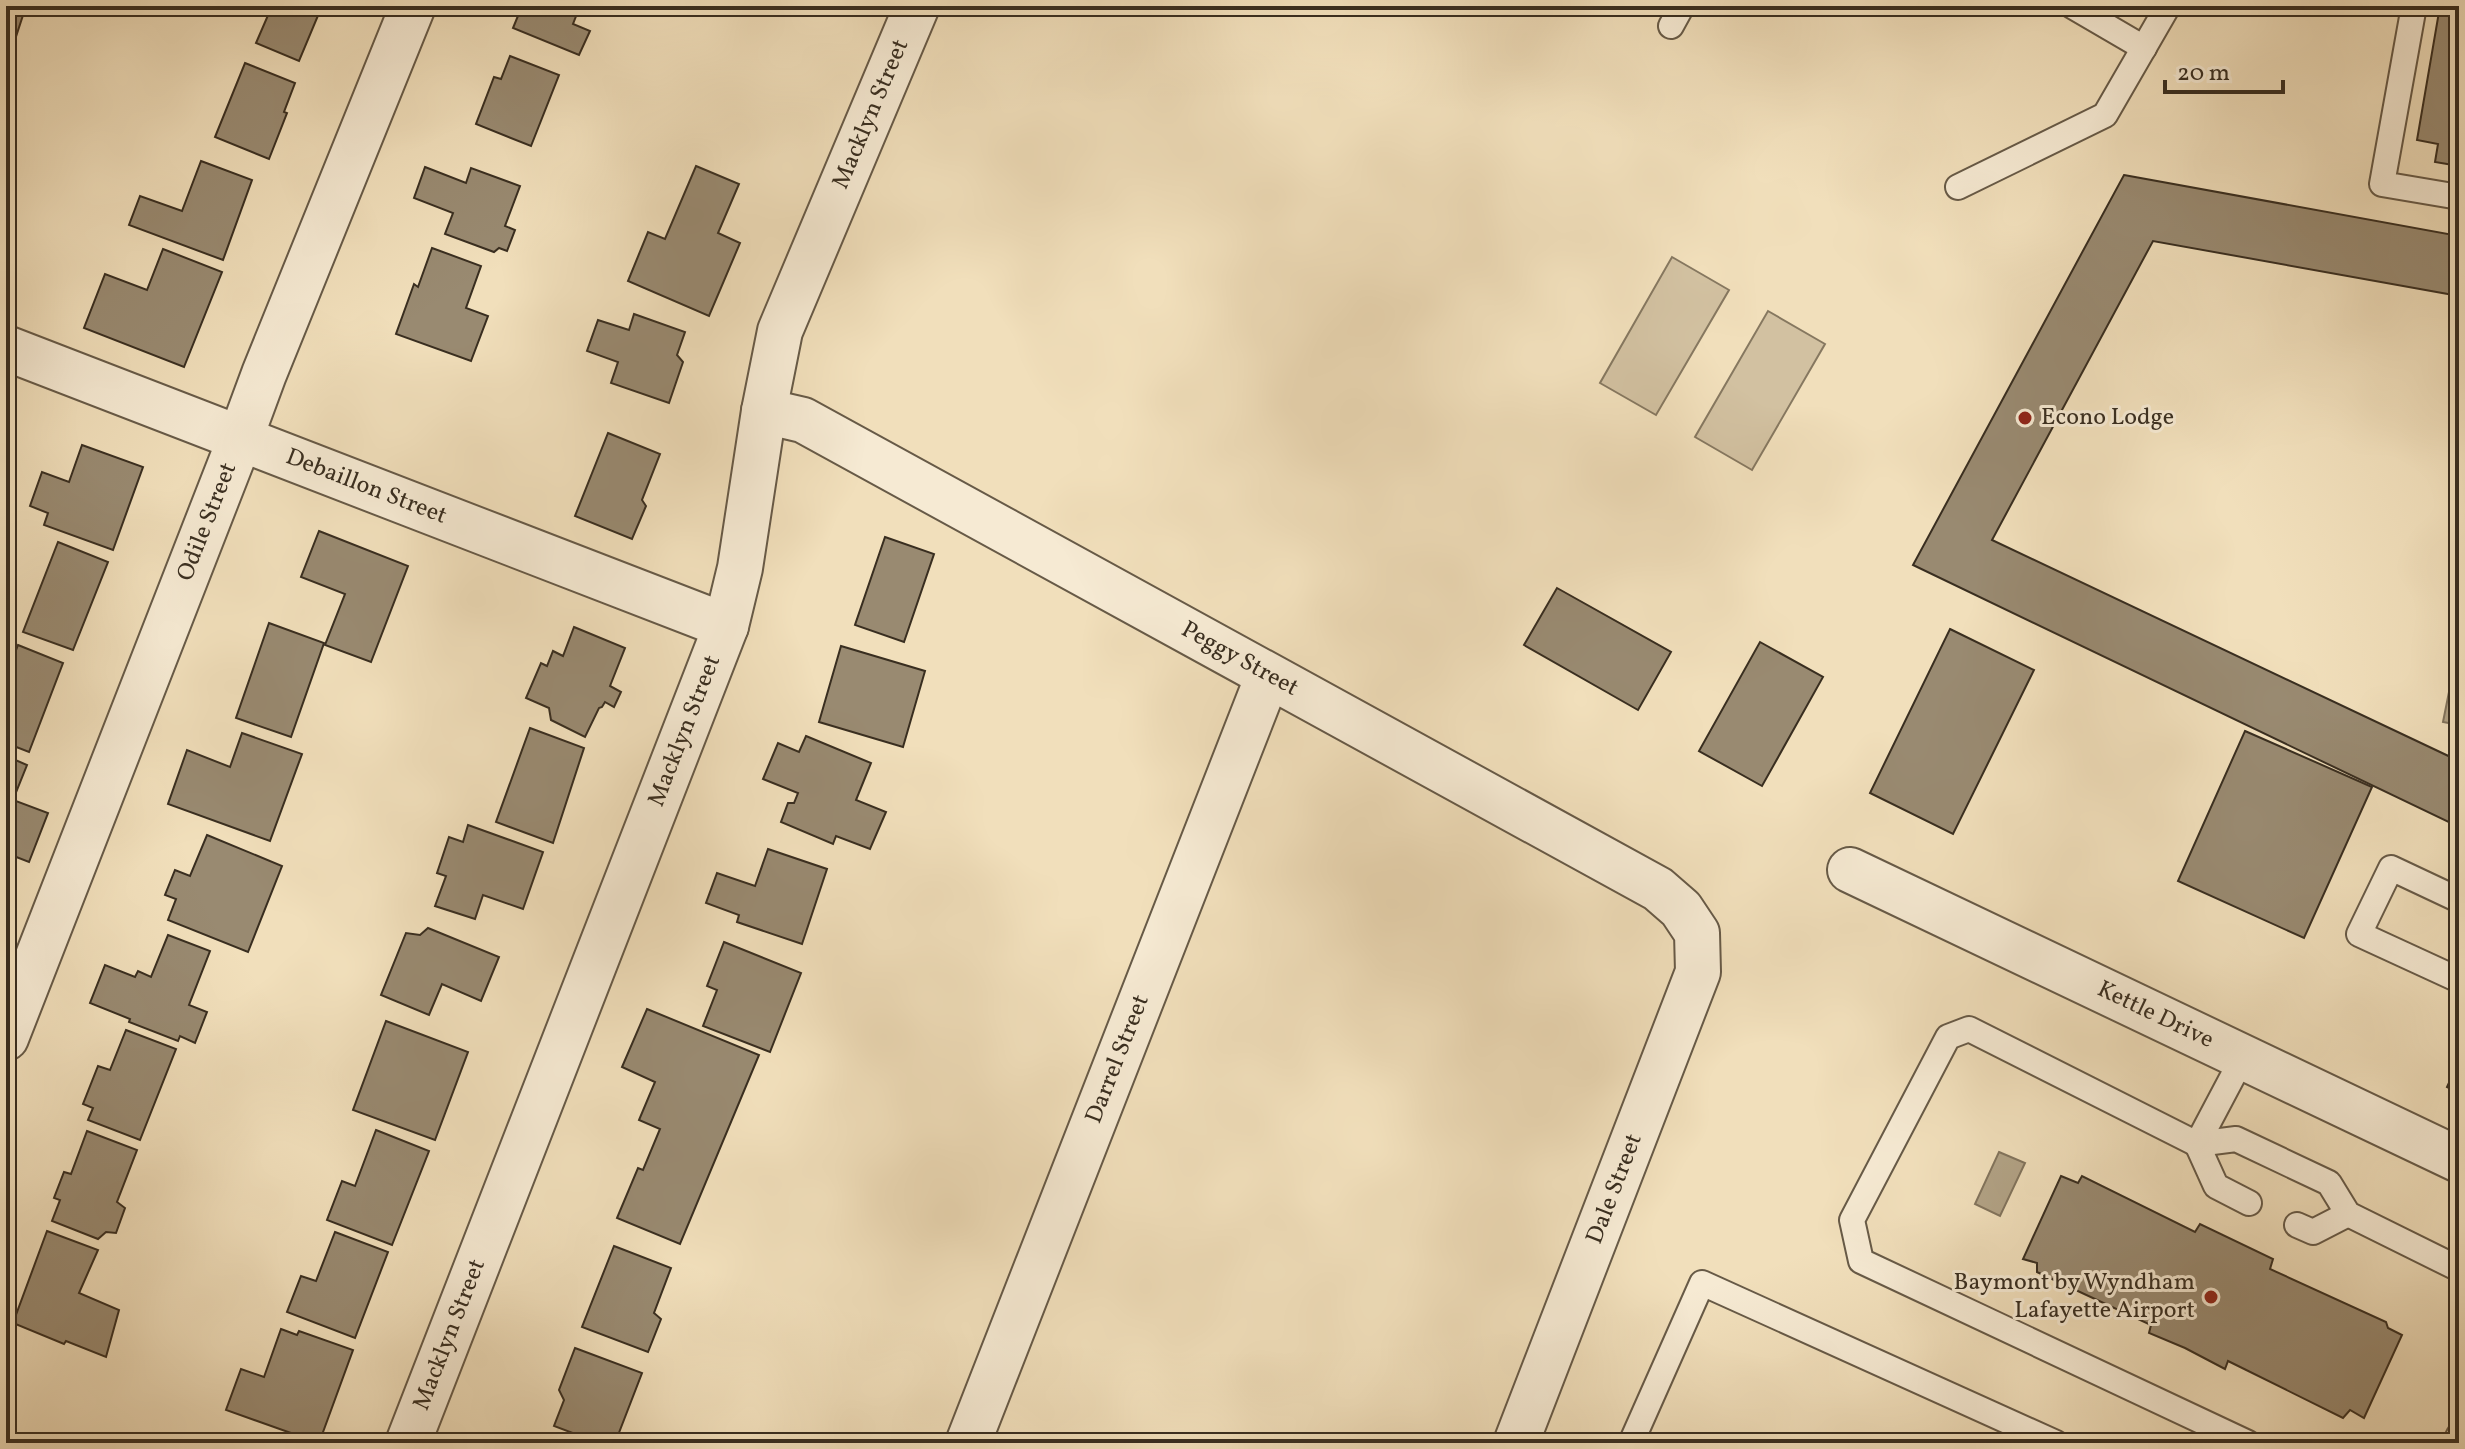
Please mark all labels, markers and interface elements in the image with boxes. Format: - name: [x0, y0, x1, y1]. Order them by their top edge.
- street label: Macklyn Street: [825, 34, 918, 194]
- scale bar: [2165, 44, 2283, 94]
- text: 20 m: [2177, 57, 2230, 91]
- place label: Econo Lodge: [2041, 401, 2174, 435]
- marker: Econo Lodge: [2016, 409, 2034, 427]
- street label: Debaillon Street: [280, 440, 452, 534]
- street label: Odile Street: [169, 458, 246, 586]
- street label: Peggy Street: [1175, 613, 1305, 706]
- street label: Macklyn Street: [640, 650, 730, 812]
- street label: Kettle Drive: [2091, 973, 2219, 1058]
- street label: Darrel Street: [1077, 990, 1159, 1129]
- street label: Dale Street: [1578, 1129, 1652, 1249]
- street label: Macklyn Street: [405, 1254, 495, 1416]
- place label: Baymont by Wyndham Lafayette Airport: [1954, 1266, 2195, 1328]
- marker: Baymont by Wyndham Lafayette Airport: [2202, 1288, 2220, 1306]

